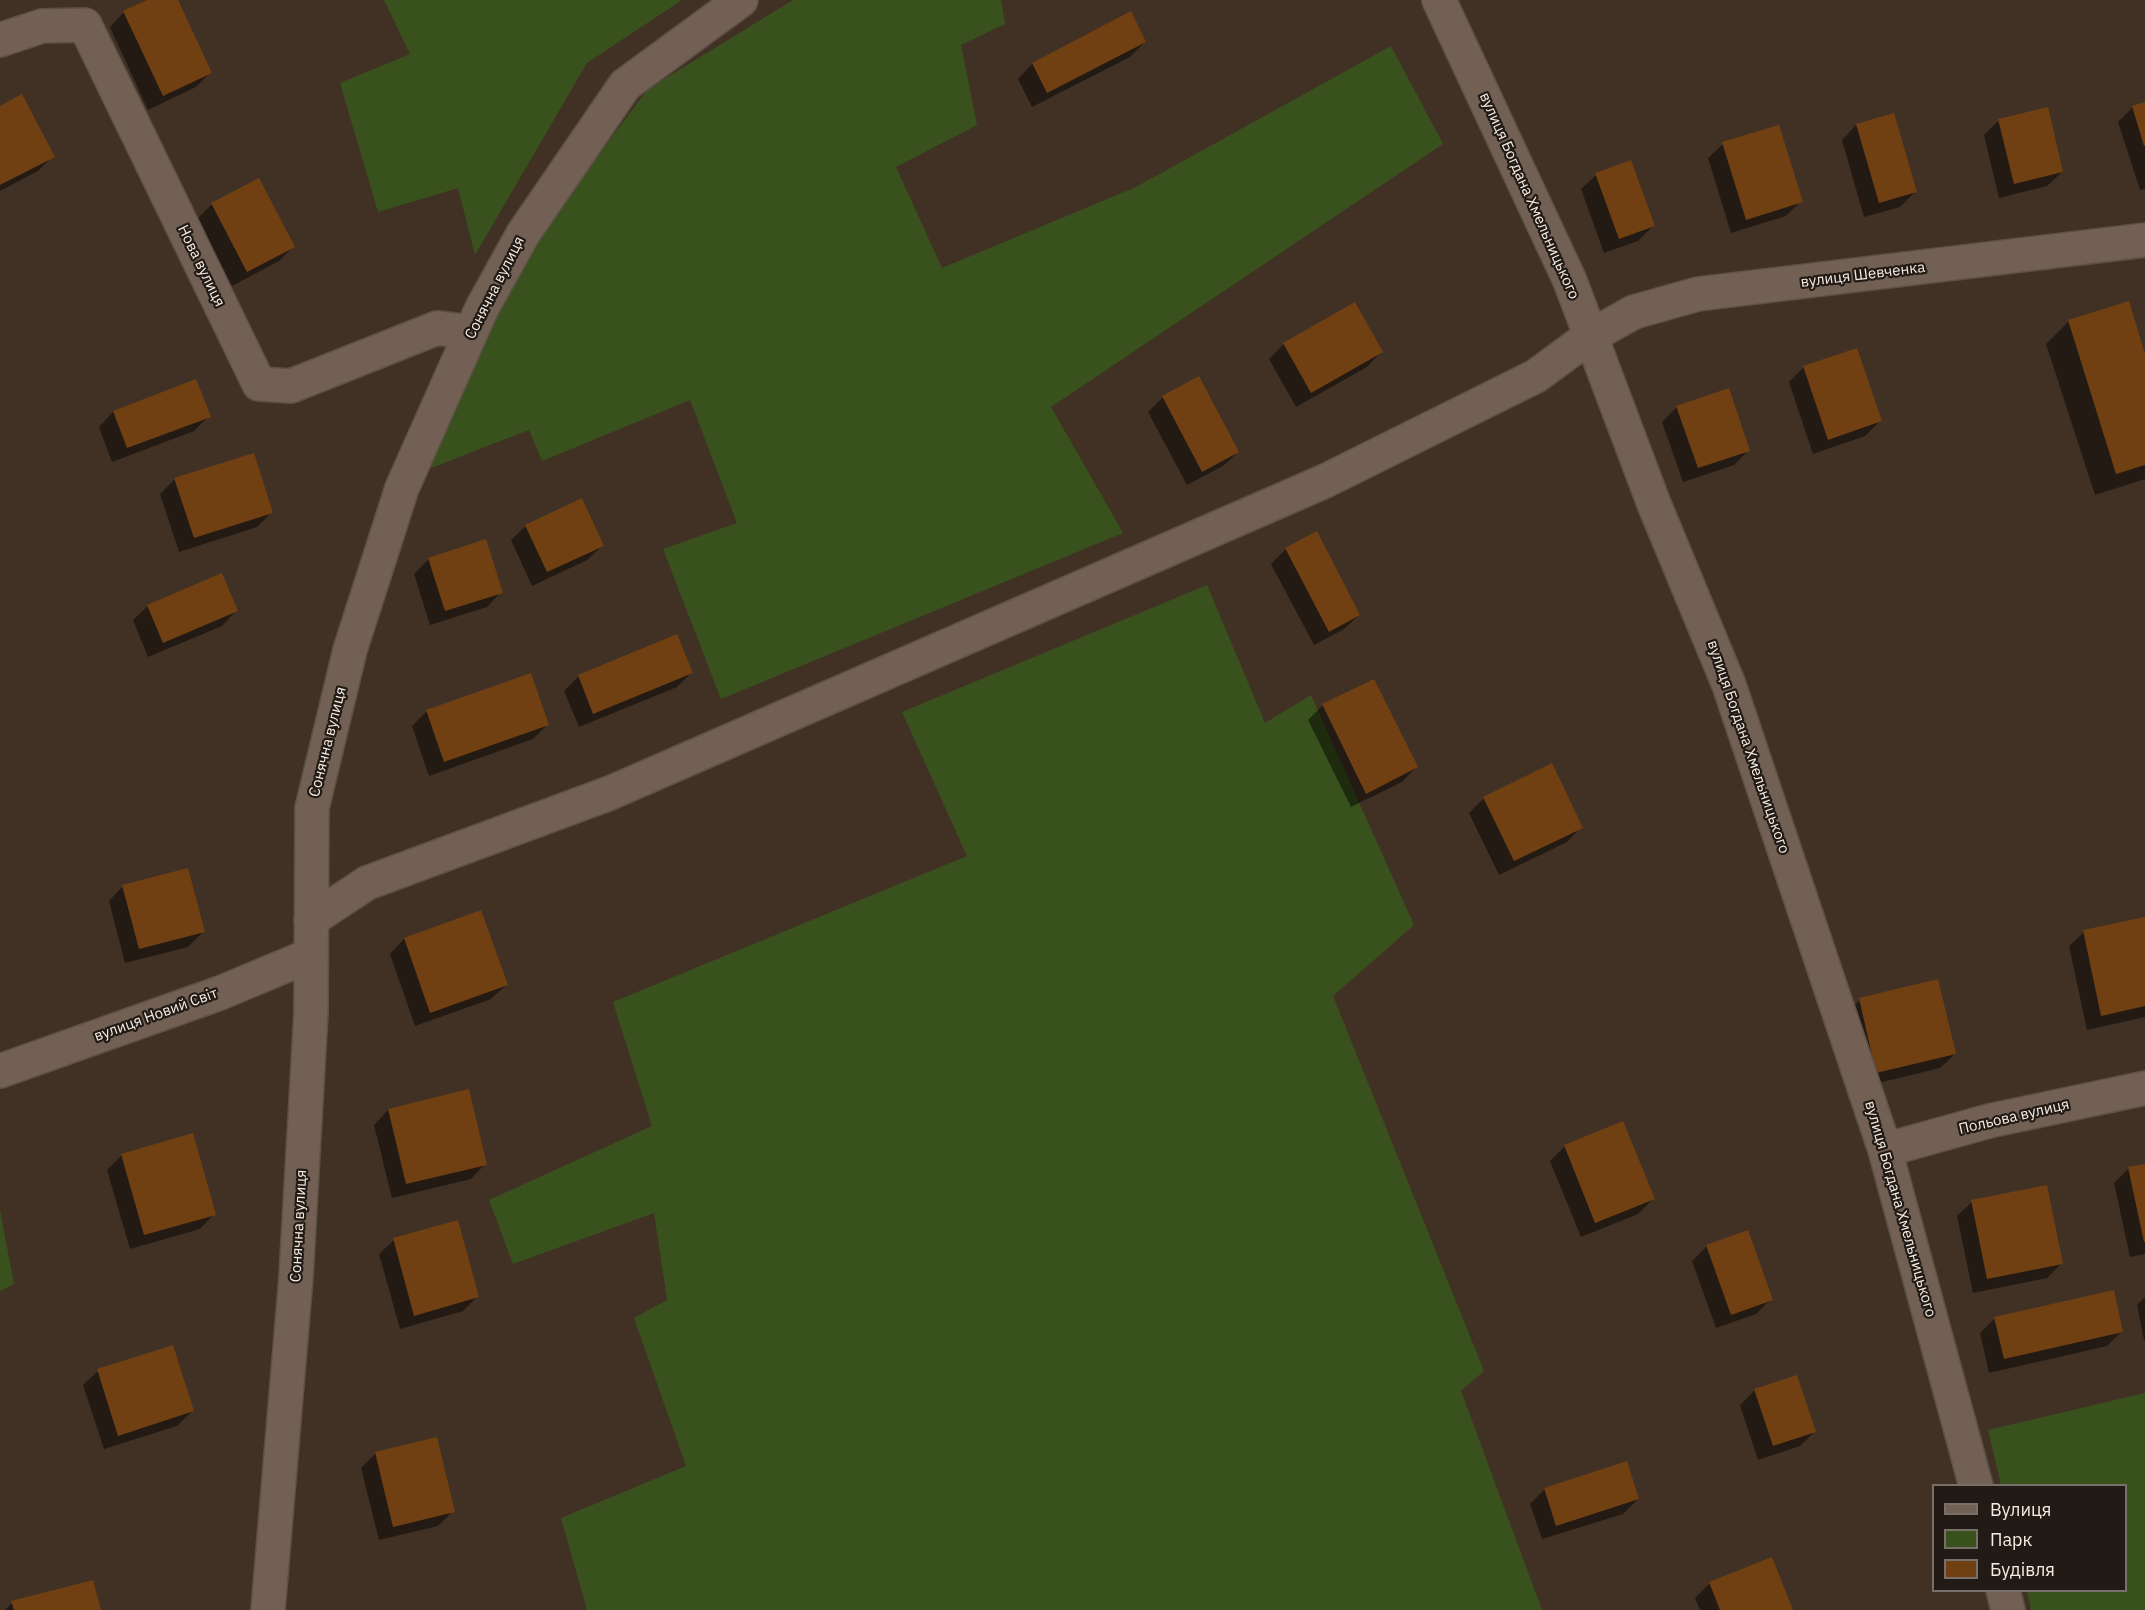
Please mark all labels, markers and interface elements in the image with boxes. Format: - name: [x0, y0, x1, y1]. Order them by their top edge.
- street label: вулиця Богдана Хмельницького: [1475, 90, 1583, 302]
- street label: Нова вулиця: [173, 222, 229, 310]
- street label: Сонячна вулиця: [461, 234, 529, 342]
- street label: вулиця Шевченка: [1800, 258, 1926, 292]
- street label: вулиця Богдана Хмельницького: [1703, 638, 1793, 856]
- street label: Сонячна вулиця: [306, 685, 350, 799]
- street label: вулиця Новий Світ: [92, 984, 220, 1046]
- street label: Польова вулиця: [1957, 1096, 2071, 1138]
- street label: вулиця Богдана Хмельницького: [1860, 1099, 1940, 1319]
- street label: Сонячна вулиця: [287, 1169, 311, 1283]
- legend: [1932, 1484, 2127, 1592]
- text: Вулиця: [1990, 1498, 2051, 1521]
- text: Парк: [1990, 1528, 2032, 1551]
- text: Будівля: [1990, 1558, 2055, 1581]

